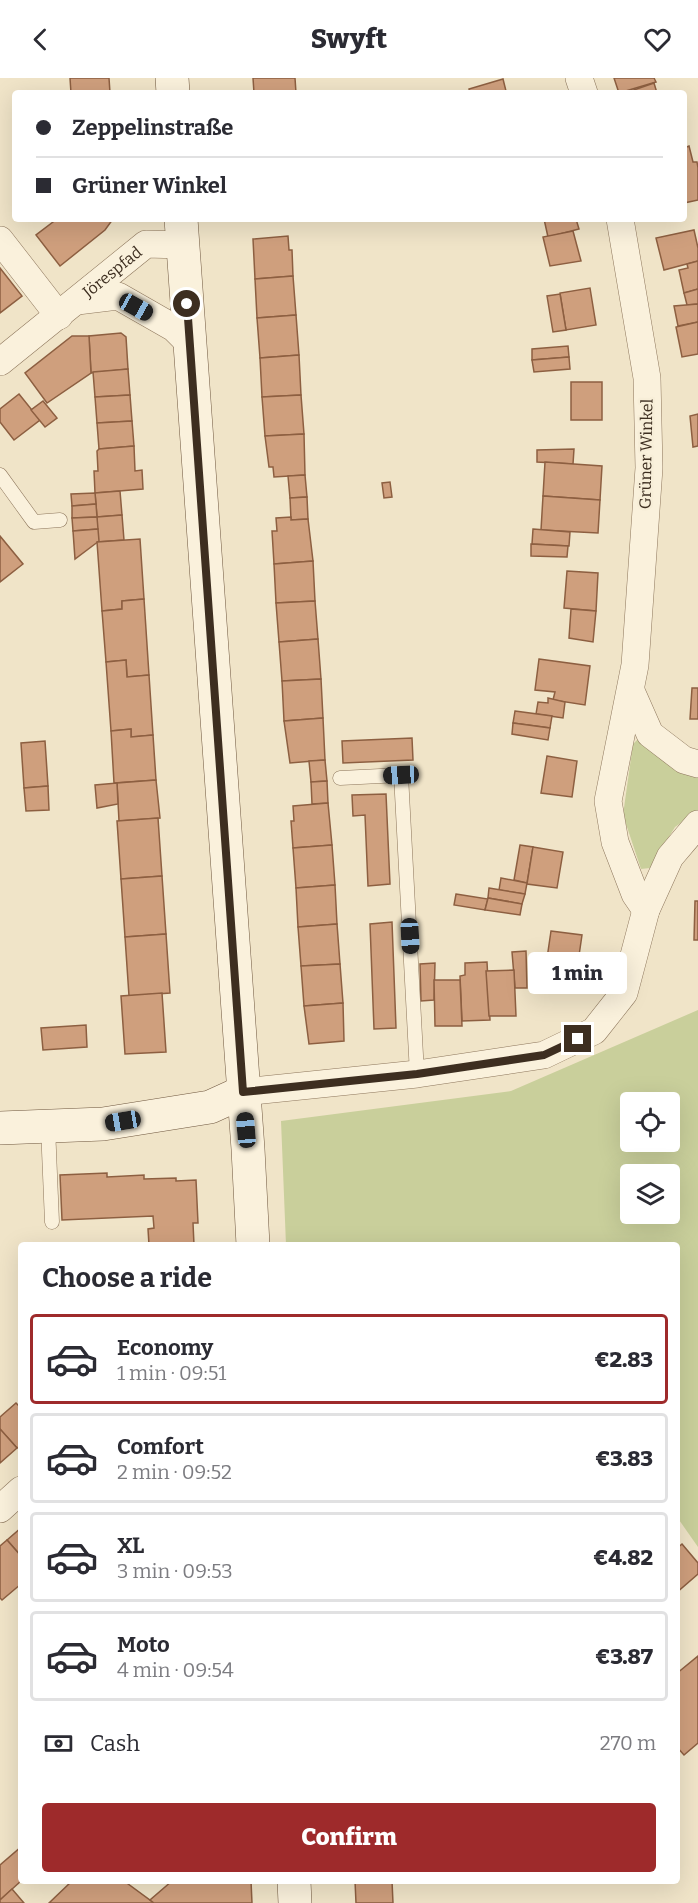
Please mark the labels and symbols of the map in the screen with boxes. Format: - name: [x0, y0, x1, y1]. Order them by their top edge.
- street label: Jörespfad: [78, 242, 146, 302]
- car: [116, 290, 156, 324]
- route start: [173, 290, 200, 317]
- street label: Grüner Winkel: [636, 398, 656, 509]
- car: [383, 765, 419, 785]
- car: [400, 918, 420, 954]
- callout: 1 min: [528, 952, 628, 994]
- route end: [564, 1025, 591, 1052]
- car: [104, 1109, 142, 1133]
- car: [235, 1111, 257, 1149]

